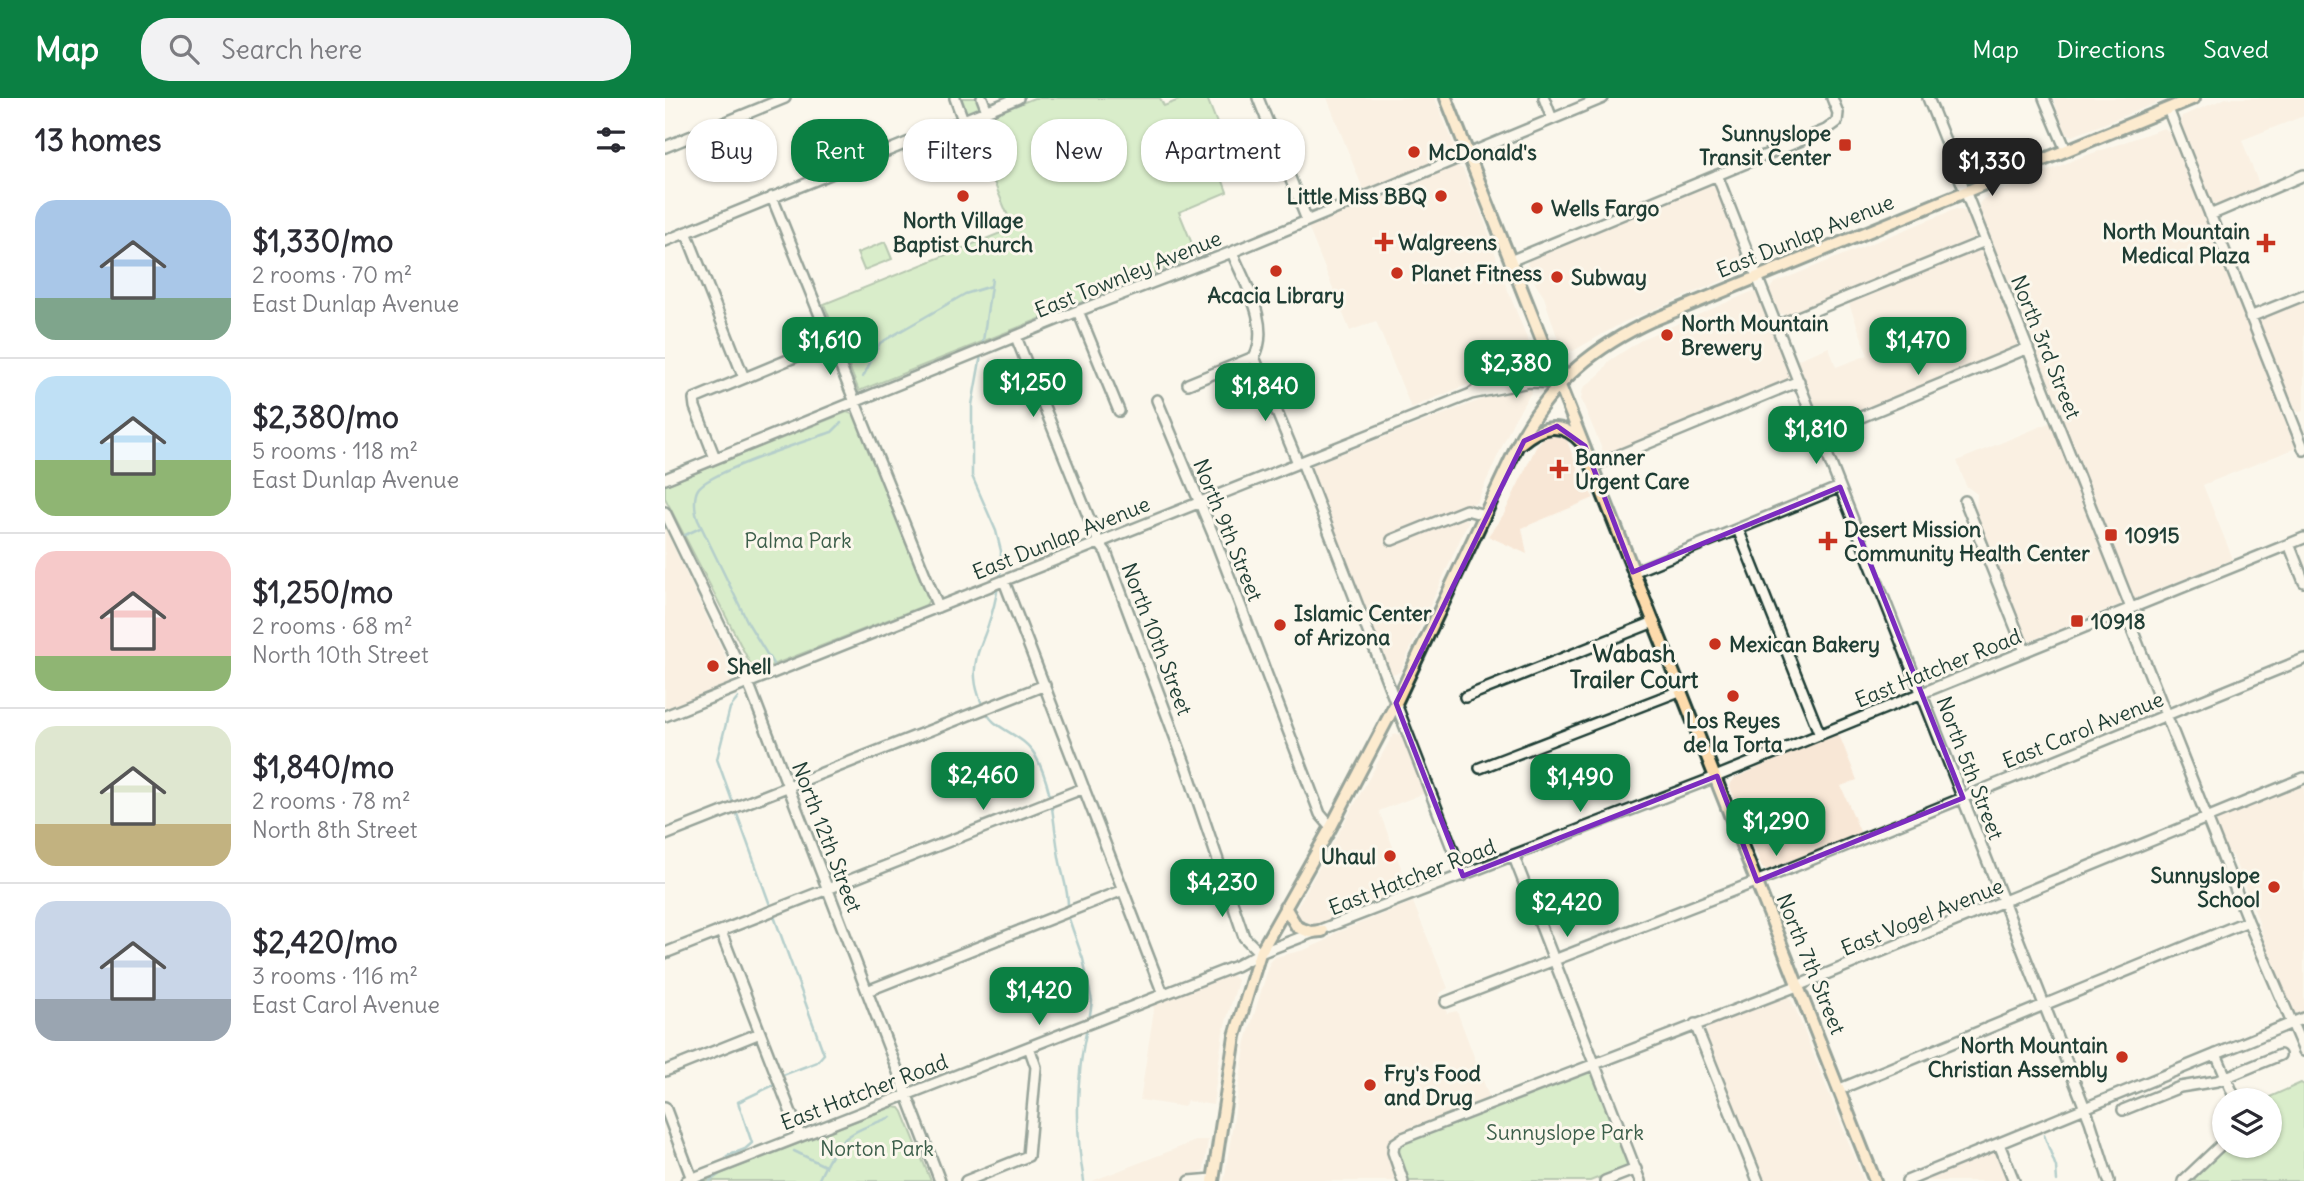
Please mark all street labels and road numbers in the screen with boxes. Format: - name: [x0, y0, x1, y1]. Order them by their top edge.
- street label: East Dunlap Avenue: [1712, 188, 1898, 284]
- street label: East Townley Avenue: [1031, 224, 1225, 324]
- street label: North 3rd Street: [2005, 271, 2087, 423]
- street label: North 9th Street: [1187, 455, 1269, 605]
- street label: East Dunlap Avenue: [968, 490, 1154, 586]
- street label: North 10th Street: [1115, 559, 1199, 719]
- street label: East Hatcher Road: [1851, 622, 2025, 714]
- street label: East Carol Avenue: [1998, 685, 2168, 775]
- street label: North 5th Street: [1930, 693, 2010, 843]
- street label: North 12th Street: [786, 758, 868, 916]
- street label: East Hatcher Road: [1325, 833, 1499, 921]
- street label: East Vogel Avenue: [1837, 872, 2007, 962]
- street label: North 7th Street: [1770, 890, 1852, 1038]
- street label: East Hatcher Road: [777, 1048, 951, 1136]

